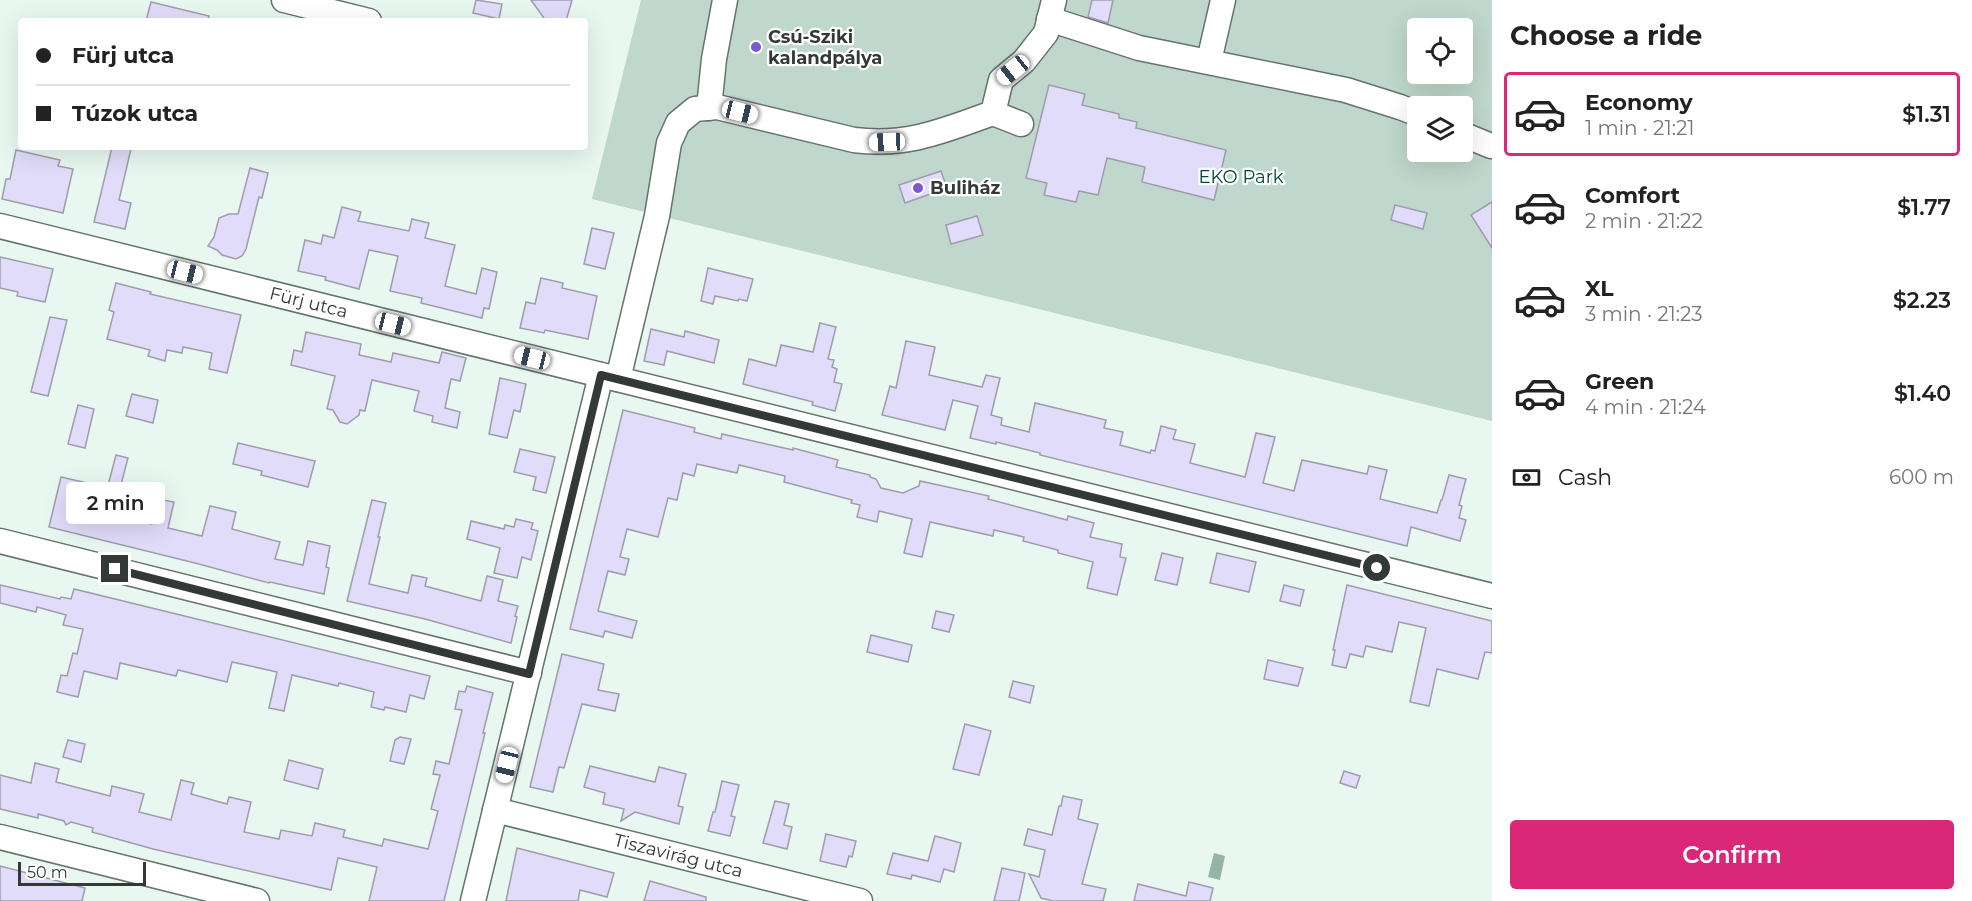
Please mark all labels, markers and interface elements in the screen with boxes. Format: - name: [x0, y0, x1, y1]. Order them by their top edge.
- map controls: [1407, 18, 1473, 162]
- button: locate: [1407, 18, 1473, 84]
- text: Choose a ride: [1510, 19, 1702, 52]
- place label: Csú-Sziki kalandpálya: [768, 26, 882, 69]
- marker: Csú-Sziki kalandpálya: [749, 40, 763, 54]
- text: Fürj utca: [72, 42, 174, 69]
- car: [993, 52, 1033, 88]
- icon: car: [1513, 87, 1567, 141]
- text: Economy: [1585, 89, 1693, 116]
- button: layers: [1407, 96, 1473, 162]
- car: [720, 99, 760, 125]
- text: Túzok utca: [72, 100, 198, 127]
- text: $1.31: [1902, 101, 1951, 128]
- text: 1 min · 21:21: [1585, 116, 1695, 140]
- car: [869, 132, 905, 152]
- park label: EKO Park: [1198, 166, 1284, 188]
- place label: Buliház: [930, 177, 1001, 199]
- icon: car: [1513, 180, 1567, 234]
- marker: Buliház: [911, 181, 925, 195]
- text: Comfort: [1585, 182, 1680, 209]
- text: $1.77: [1897, 194, 1951, 221]
- text: 2 min · 21:22: [1585, 209, 1703, 233]
- car: [165, 259, 205, 285]
- icon: car: [1513, 273, 1567, 327]
- text: XL: [1585, 275, 1614, 302]
- street label: Fürj utca: [267, 282, 350, 323]
- text: $2.23: [1893, 287, 1951, 314]
- text: 3 min · 21:23: [1585, 302, 1703, 326]
- car: [373, 311, 413, 337]
- car: [512, 345, 552, 371]
- icon: car: [1513, 366, 1567, 420]
- text: Green: [1585, 368, 1654, 395]
- text: $1.40: [1894, 380, 1951, 407]
- text: 4 min · 21:24: [1585, 395, 1706, 419]
- icon: cash: [1510, 461, 1543, 494]
- text: Cash: [1558, 464, 1612, 491]
- text: 600 m: [1889, 465, 1954, 489]
- callout: 2 min: [66, 482, 164, 524]
- text: 2 min: [87, 491, 144, 515]
- route start: [1363, 554, 1390, 581]
- route end: [101, 555, 128, 582]
- car: [494, 745, 520, 785]
- button: Confirm: [1510, 820, 1954, 889]
- street label: Tiszavirág utca: [612, 829, 745, 882]
- scale bar: [18, 859, 146, 886]
- text: 50 m: [27, 863, 68, 882]

